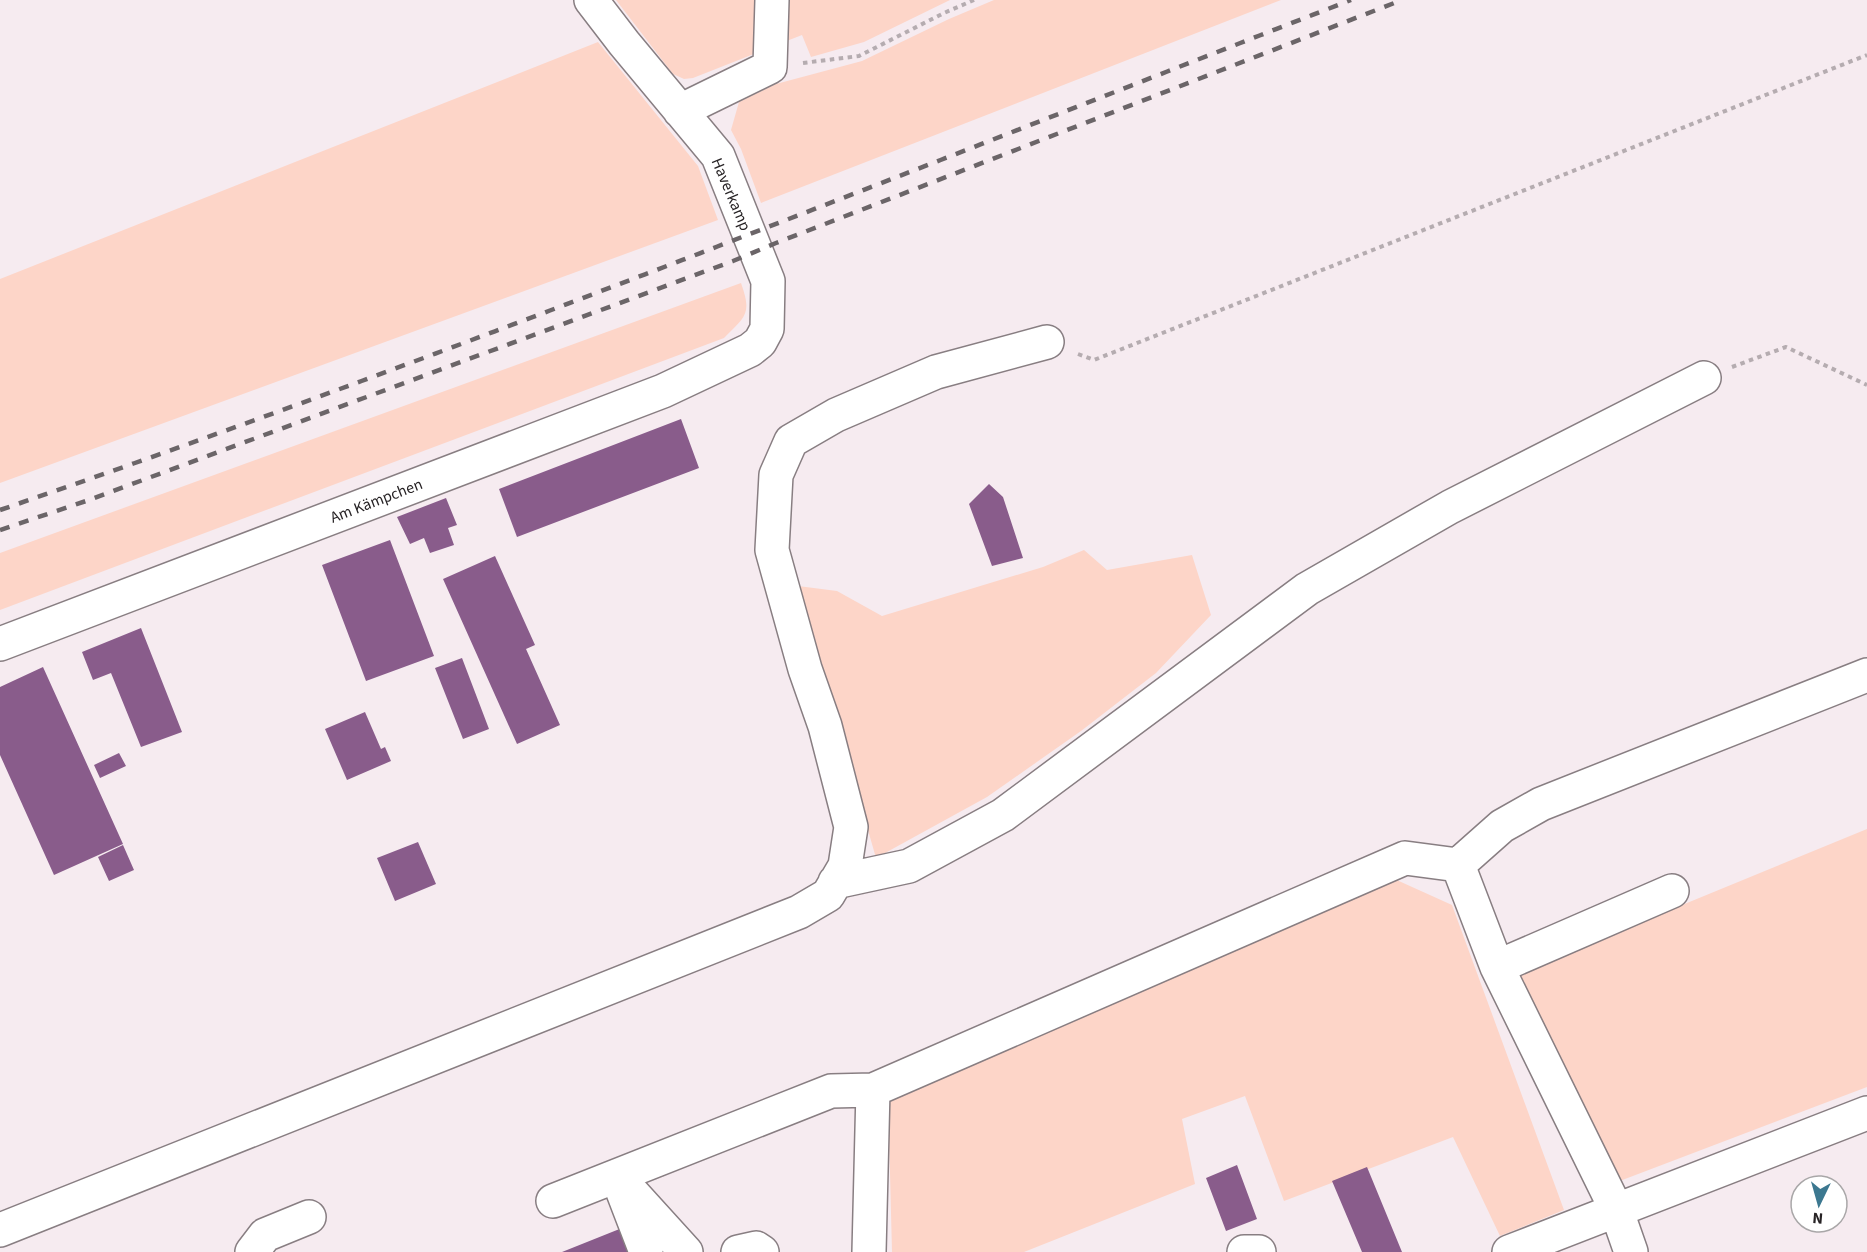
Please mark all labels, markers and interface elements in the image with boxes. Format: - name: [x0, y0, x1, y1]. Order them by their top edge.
- street label: Haverkamp: [706, 154, 756, 234]
- street label: Am Kämpchen: [327, 473, 426, 529]
- north arrow: [1789, 1174, 1849, 1234]
- text: N: [1812, 1207, 1824, 1229]

